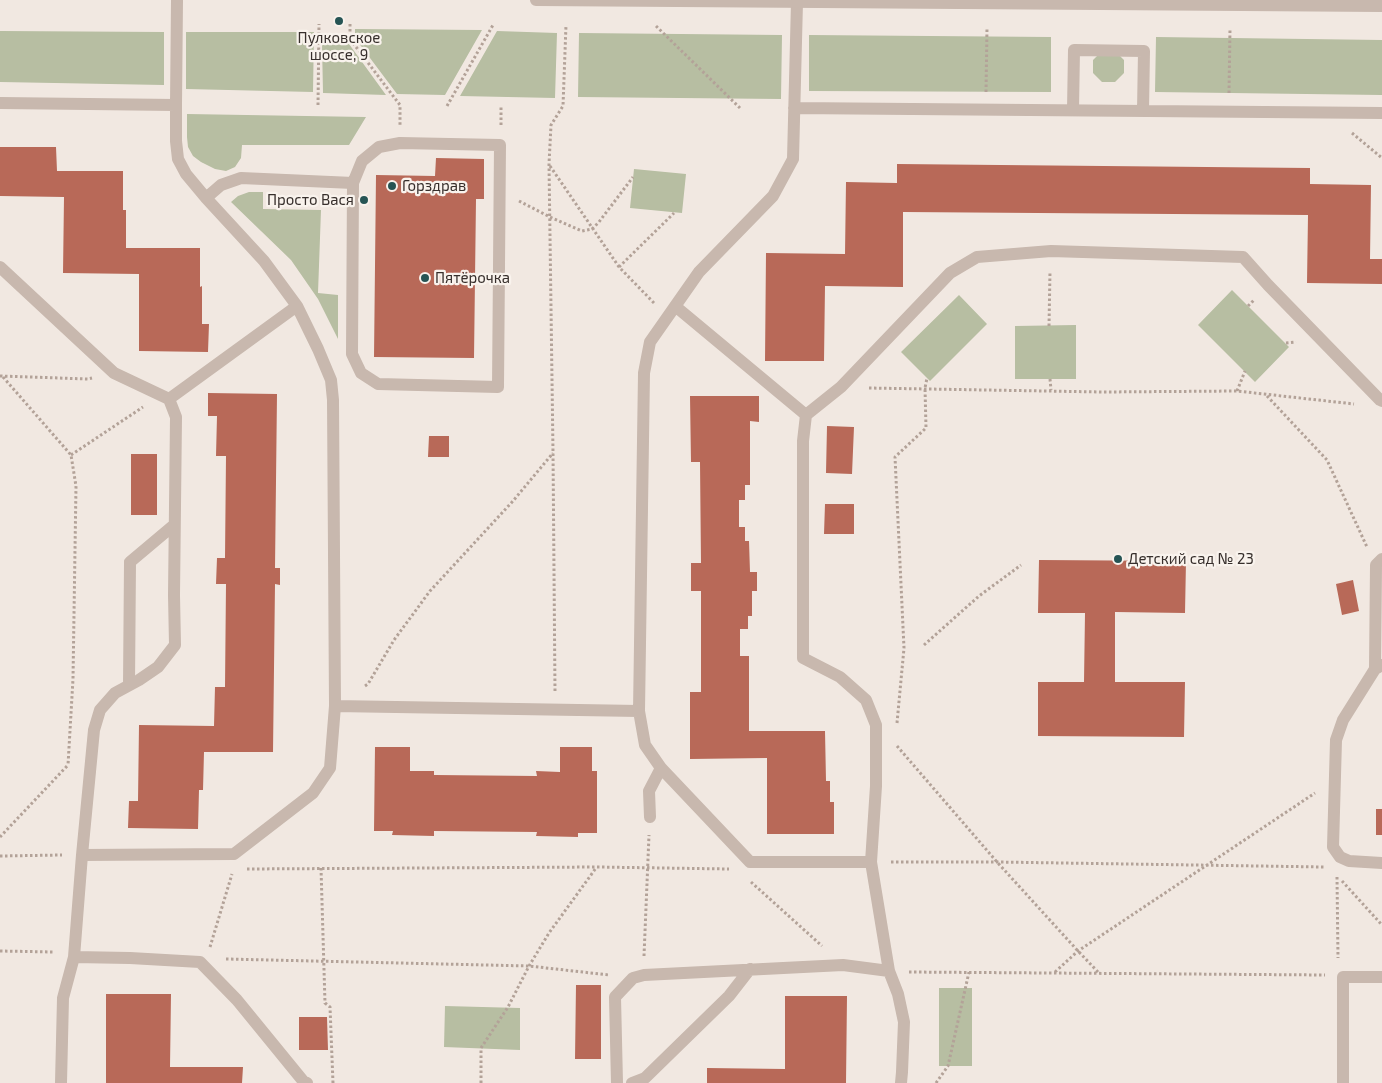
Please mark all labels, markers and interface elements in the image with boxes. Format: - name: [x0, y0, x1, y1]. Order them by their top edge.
- marker: Пулковское шоссе, 9: [333, 15, 345, 27]
- place label: Пулковское шоссе, 9: [298, 29, 380, 64]
- place label: Горздрав: [402, 177, 466, 195]
- marker: Горздрав: [386, 180, 398, 192]
- place label: Просто Вася: [267, 191, 354, 209]
- marker: Просто Вася: [358, 194, 370, 206]
- place label: Пятёрочка: [435, 269, 510, 287]
- marker: Пятёрочка: [419, 272, 431, 284]
- place label: Детский сад № 23: [1128, 550, 1254, 568]
- marker: Детский сад № 23: [1112, 553, 1124, 565]

